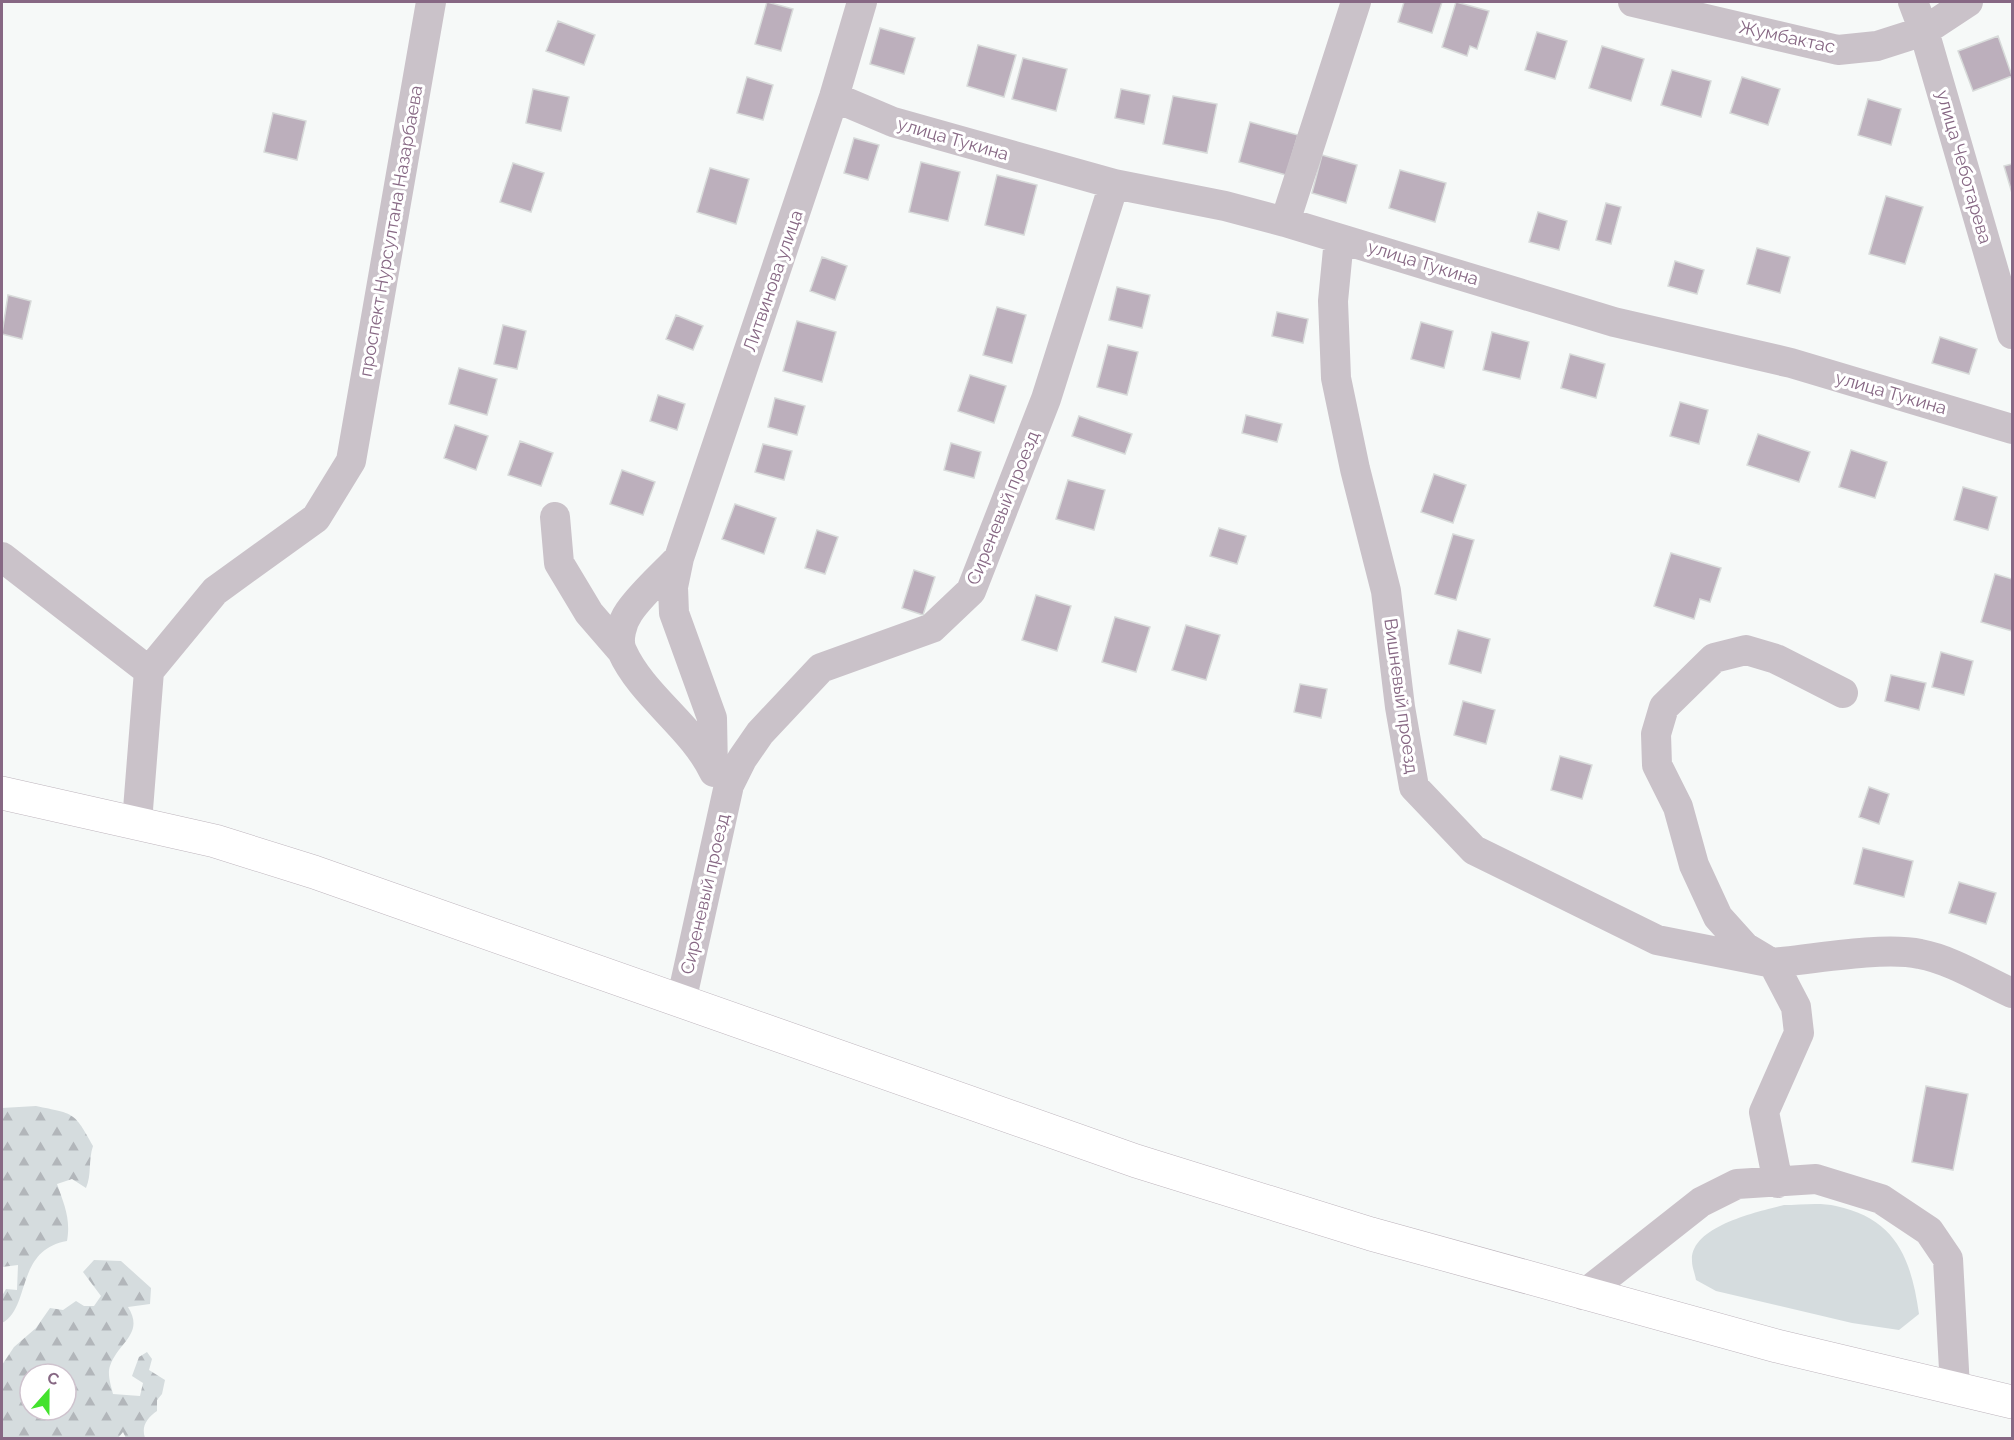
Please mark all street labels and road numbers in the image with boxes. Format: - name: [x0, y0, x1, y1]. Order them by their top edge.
- street label: Жумбактас: [1737, 16, 1837, 57]
- street label: проспект Нурсултана Назарбаева: [355, 84, 426, 378]
- street label: улица Чеботарева: [1933, 88, 1996, 246]
- street label: улица Тукина: [895, 113, 1011, 164]
- street label: Литвинова улица: [738, 207, 807, 354]
- street label: улица Тукина: [1365, 236, 1481, 289]
- street label: улица Тукина: [1833, 367, 1949, 418]
- street label: Сиреневый проезд: [962, 428, 1043, 588]
- street label: Вишневый проезд: [1380, 617, 1423, 775]
- street label: Сиреневый проезд: [676, 812, 733, 976]

